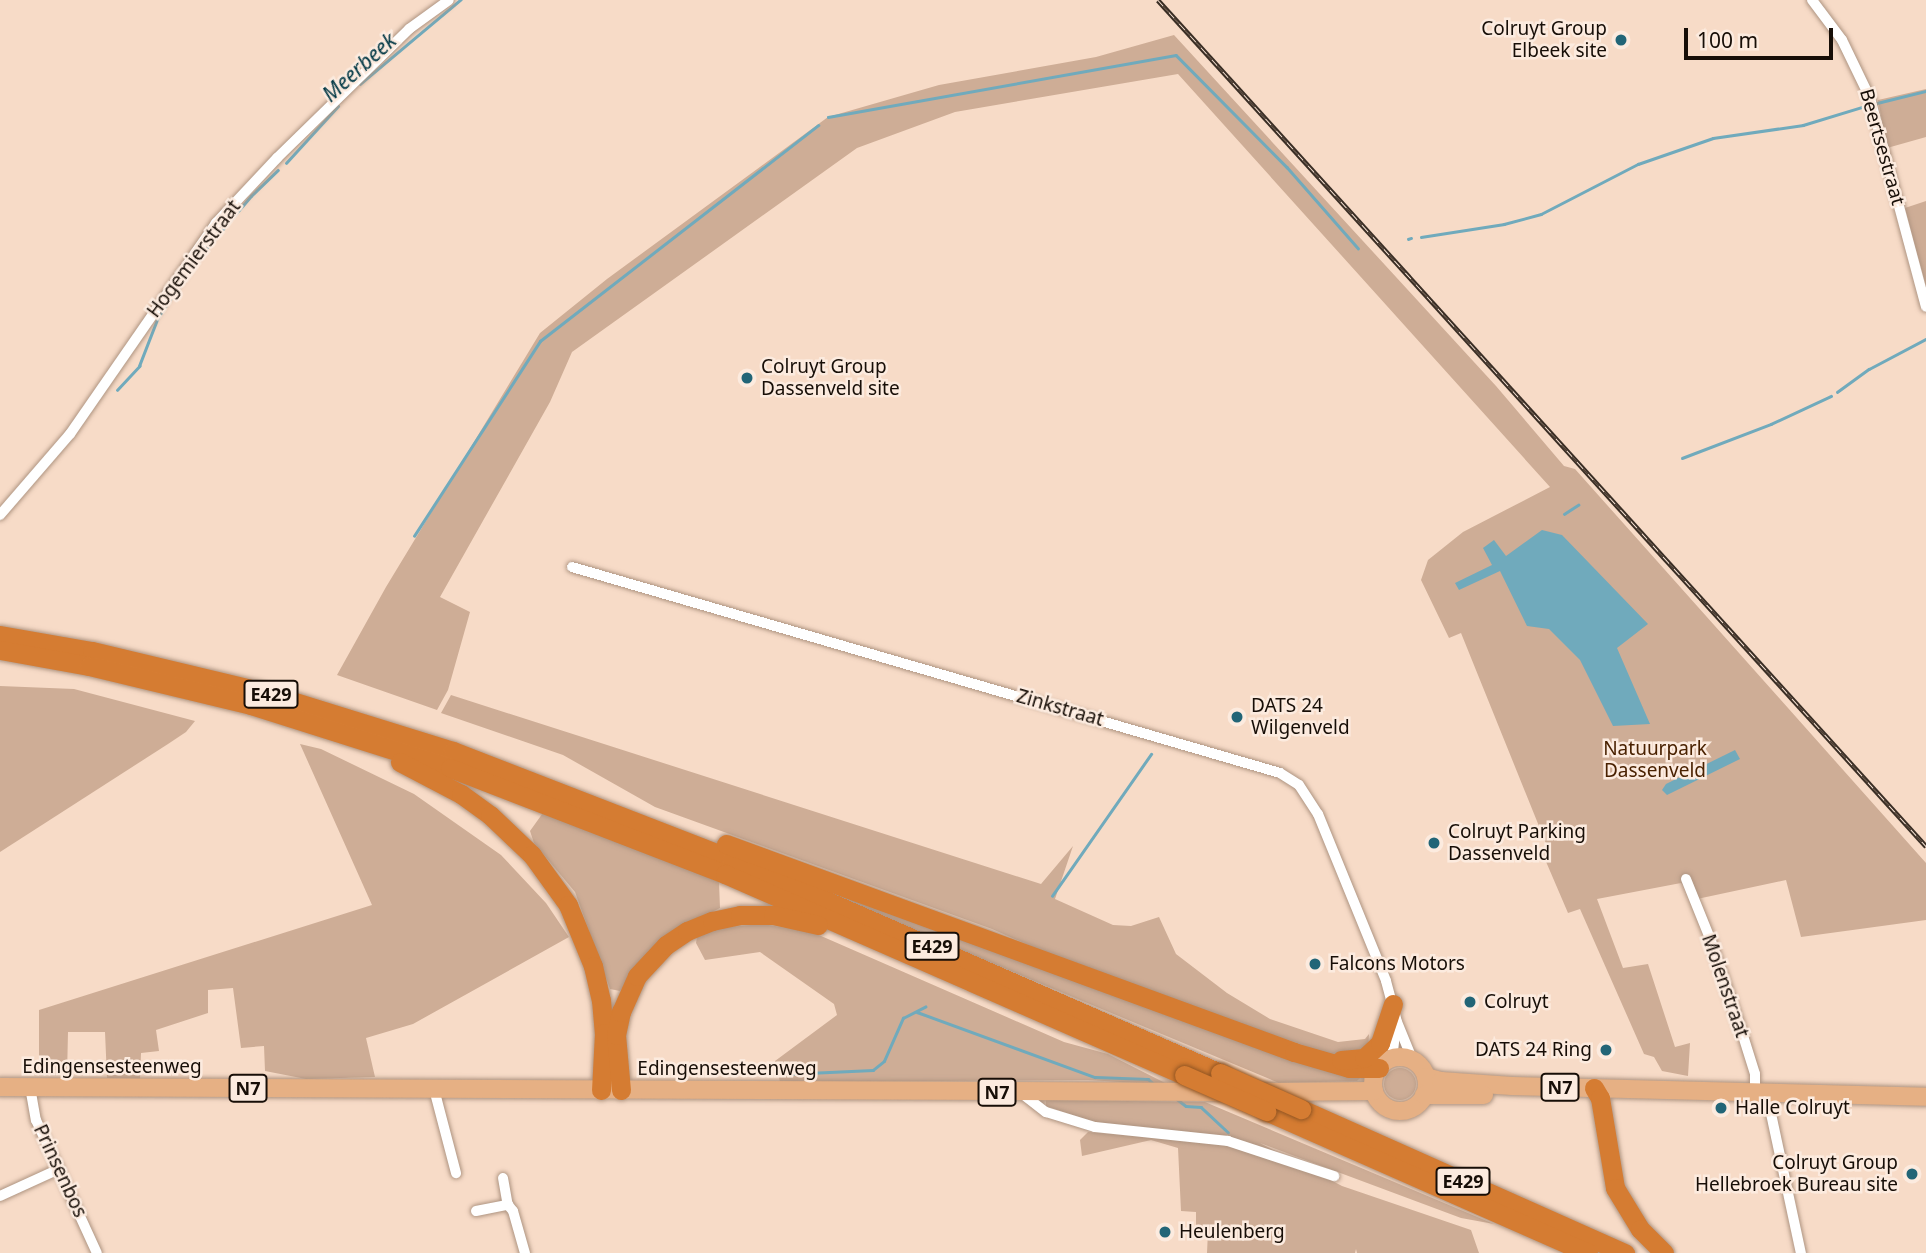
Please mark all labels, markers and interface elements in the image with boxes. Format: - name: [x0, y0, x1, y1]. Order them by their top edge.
- scale bar: [1688, 14, 1837, 58]
- place label: Colruyt Group Elbeek site: [1481, 18, 1607, 62]
- text: 100 m: [1697, 26, 1758, 54]
- water label: Meerbeek: [317, 27, 401, 107]
- marker: Colruyt Group Elbeek site: [1613, 32, 1629, 48]
- street label: Beertsestraat: [1855, 86, 1909, 208]
- street label: Hogemierstraat: [143, 196, 245, 322]
- place label: Colruyt Group Dassenveld site: [761, 356, 900, 400]
- marker: Colruyt Group Dassenveld site: [739, 370, 755, 386]
- road number: E429: [243, 680, 299, 708]
- street label: Zinkstraat: [1014, 685, 1106, 731]
- place label: DATS 24 Wilgenveld: [1251, 695, 1350, 739]
- marker: DATS 24 Wilgenveld: [1229, 709, 1245, 725]
- park label: Natuurpark Dassenveld: [1603, 738, 1707, 782]
- place label: Colruyt Parking Dassenveld: [1448, 821, 1586, 865]
- marker: Colruyt Parking Dassenveld: [1426, 835, 1442, 851]
- road number: E429: [904, 931, 960, 960]
- street label: Molenstraat: [1697, 931, 1753, 1041]
- place label: Falcons Motors: [1329, 953, 1465, 975]
- marker: Falcons Motors: [1307, 956, 1323, 972]
- place label: Colruyt: [1484, 991, 1549, 1013]
- marker: Colruyt: [1462, 994, 1478, 1010]
- place label: DATS 24 Ring: [1475, 1039, 1592, 1061]
- marker: DATS 24 Ring: [1598, 1042, 1614, 1058]
- street label: Edingensesteenweg: [22, 1056, 202, 1078]
- street label: Edingensesteenweg: [637, 1058, 817, 1080]
- road number: N7: [1539, 1072, 1581, 1102]
- road number: N7: [227, 1073, 269, 1102]
- road number: N7: [976, 1078, 1018, 1106]
- place label: Halle Colruyt: [1735, 1097, 1850, 1119]
- marker: Halle Colruyt: [1713, 1100, 1729, 1116]
- street label: Prinsenbos: [29, 1121, 91, 1221]
- place label: Colruyt Group Hellebroek Bureau site: [1695, 1152, 1898, 1196]
- road number: E429: [1435, 1166, 1491, 1196]
- marker: Colruyt Group Hellebroek Bureau site: [1904, 1166, 1920, 1182]
- place label: Heulenberg: [1179, 1221, 1285, 1243]
- marker: Heulenberg: [1157, 1224, 1173, 1240]

